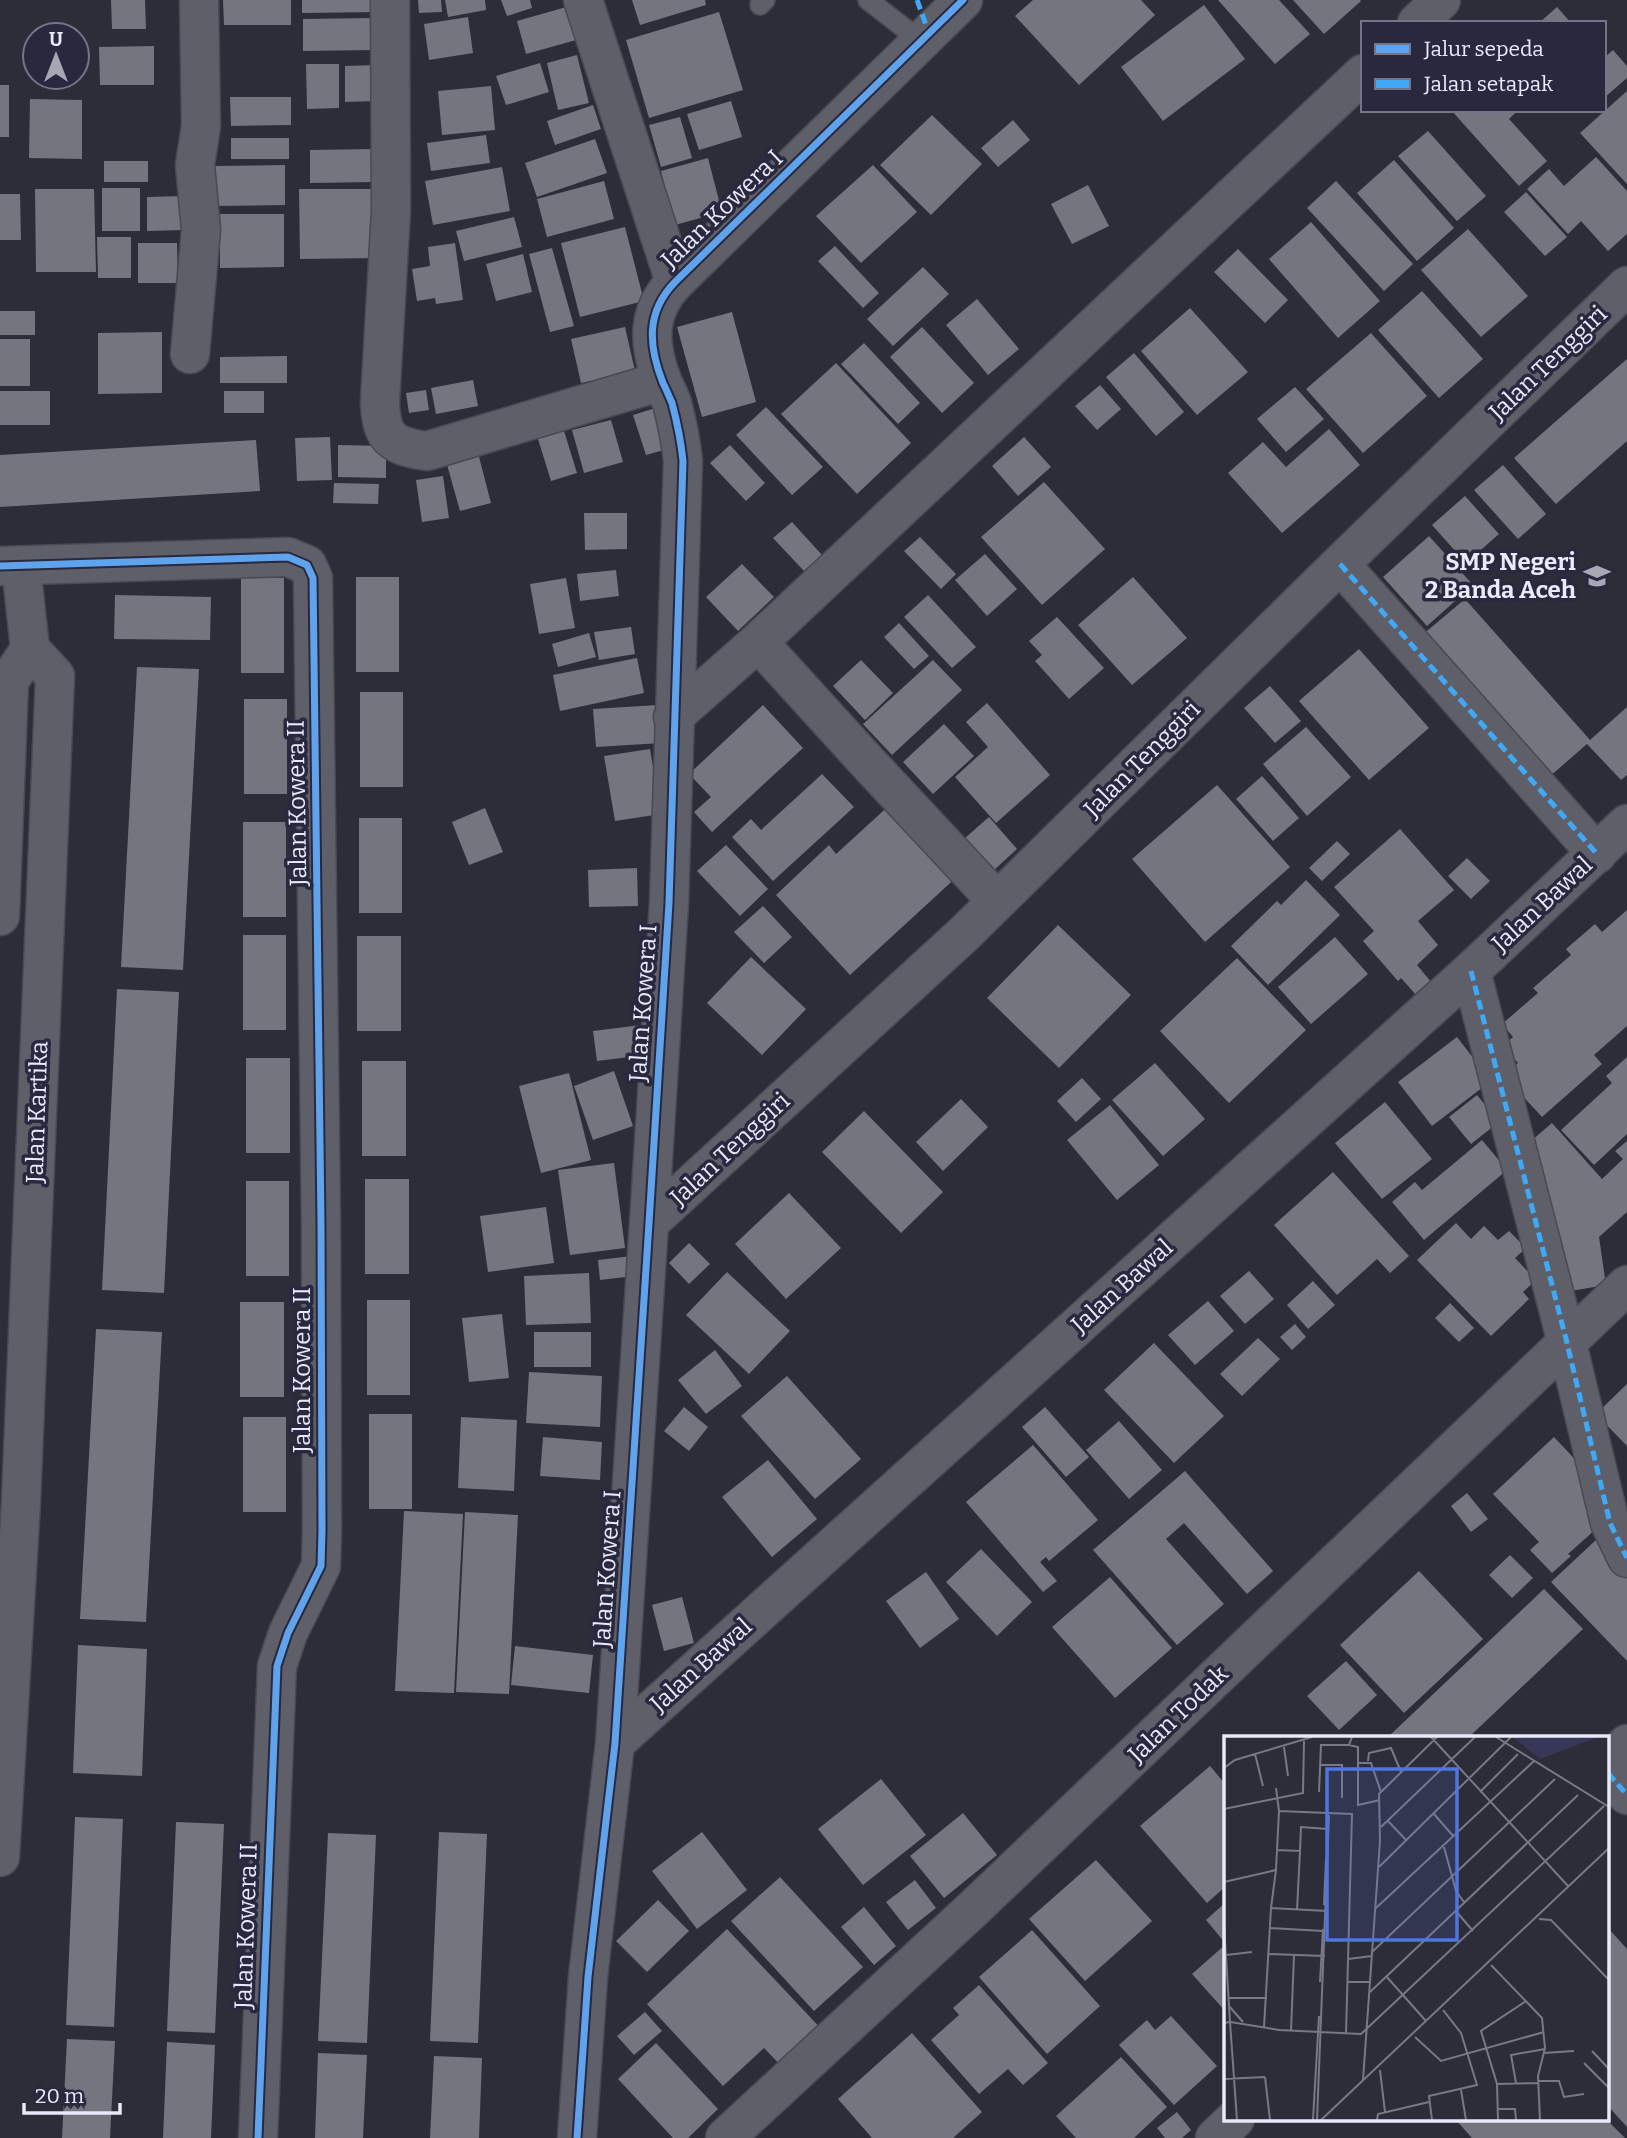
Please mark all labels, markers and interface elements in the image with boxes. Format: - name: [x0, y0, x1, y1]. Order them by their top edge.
- north arrow: [21, 21, 91, 91]
- legend: [1361, 21, 1606, 112]
- text: U: [49, 28, 63, 51]
- text: Jalur sepeda: [1423, 36, 1544, 62]
- text: Jalan setapak: [1423, 71, 1553, 97]
- street label: Jalan Kowera I: [655, 144, 788, 275]
- street label: Jalan Tenggiri: [1483, 300, 1613, 427]
- place label: SMP Negeri 2 Banda Aceh: [1425, 548, 1576, 604]
- school or university icon: SMP Negeri 2 Banda Aceh: [1582, 561, 1612, 591]
- street label: Jalan Tenggiri: [1077, 695, 1206, 824]
- street label: Jalan Kowera II: [282, 720, 312, 887]
- street label: Jalan Bawal: [1485, 851, 1598, 958]
- street label: Jalan Kowera I: [623, 923, 662, 1084]
- street label: Jalan Kartika: [20, 1041, 53, 1184]
- street label: Jalan Tenggiri: [664, 1087, 795, 1212]
- street label: Jalan Bawal: [1065, 1233, 1178, 1339]
- street label: Jalan Kowera II: [288, 1287, 316, 1454]
- street label: Jalan Kowera I: [587, 1489, 626, 1650]
- street label: Jalan Bawal: [644, 1612, 757, 1718]
- street label: Jalan Todak: [1122, 1659, 1234, 1769]
- inset map: [1224, 1736, 1610, 2120]
- street label: Jalan Kowera II: [229, 1842, 263, 2011]
- scale bar: [24, 2072, 121, 2116]
- text: 20 m: [35, 2083, 84, 2109]

